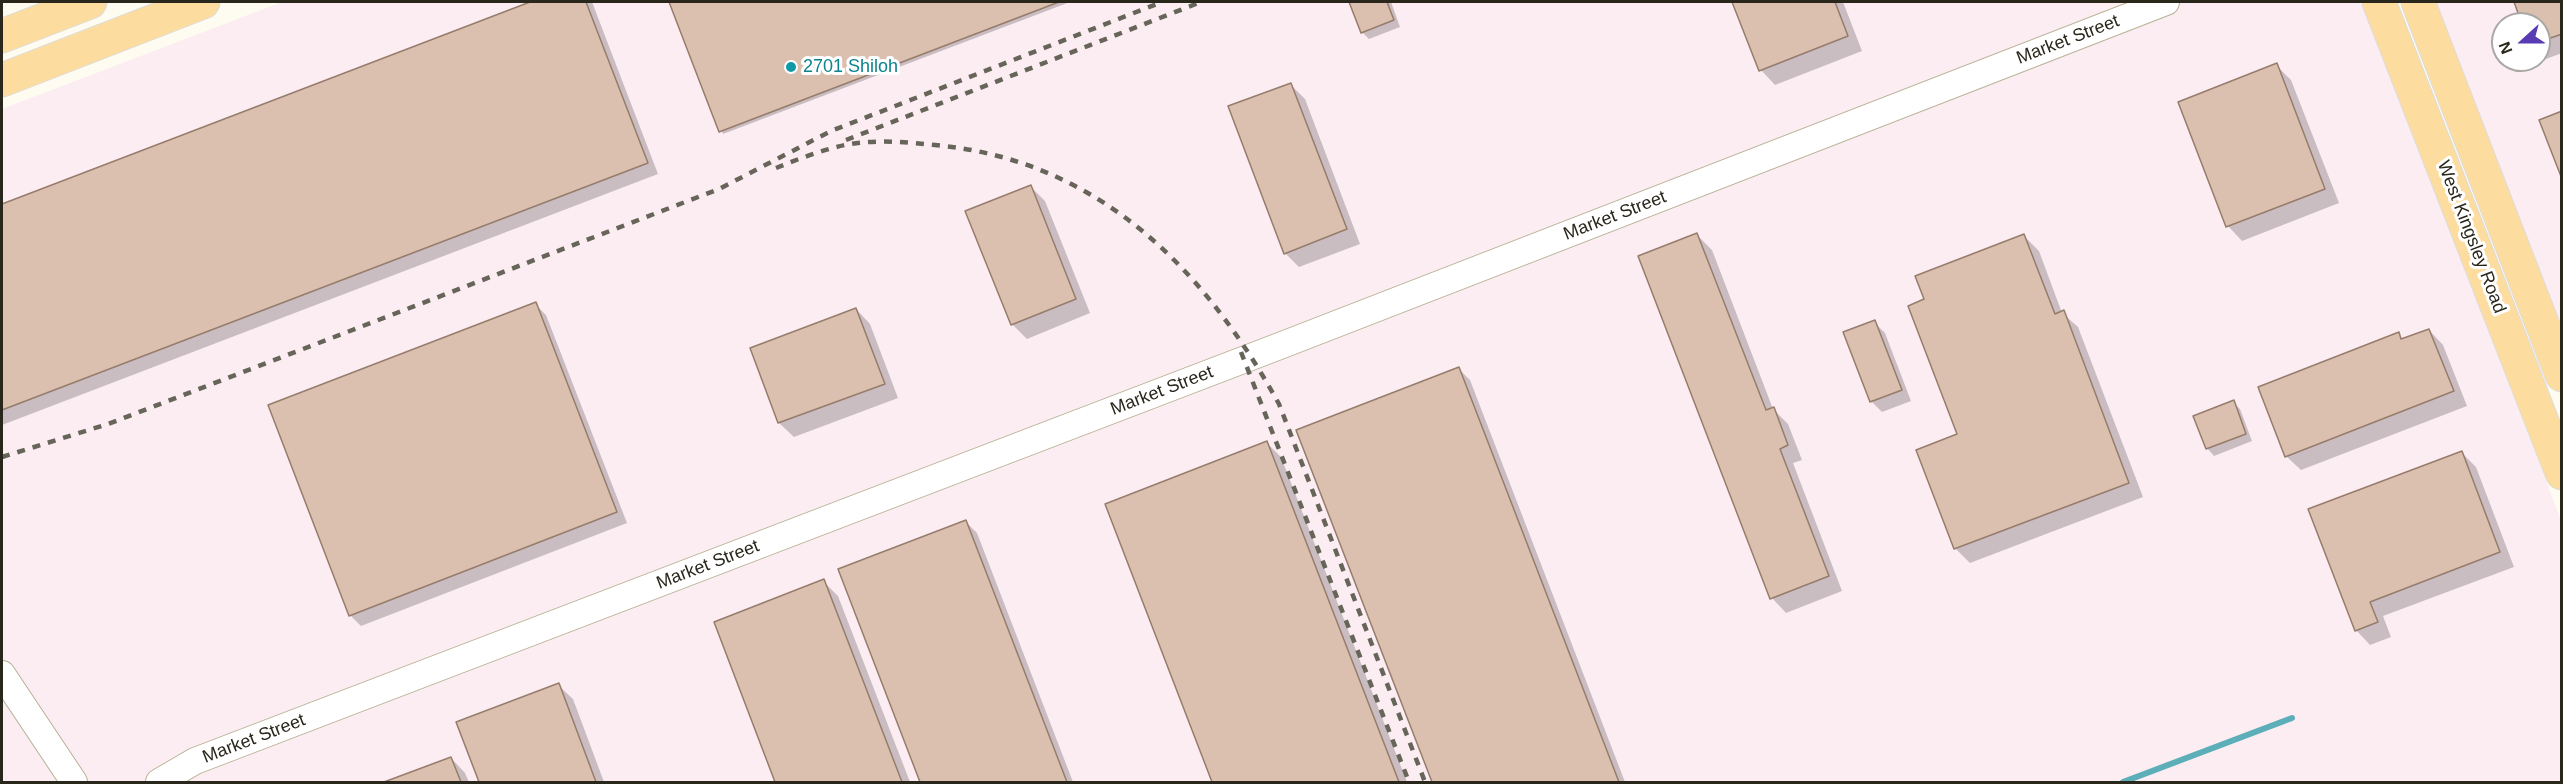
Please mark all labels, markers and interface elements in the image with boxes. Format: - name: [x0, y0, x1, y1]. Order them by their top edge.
- street label: Market Street: [2014, 11, 2122, 69]
- north arrow: [2491, 12, 2551, 72]
- text: N: [2496, 39, 2516, 56]
- place label: 2701 Shiloh: [803, 56, 898, 78]
- marker: 2701 Shiloh: [784, 60, 798, 74]
- street label: West Kingsley Road: [2432, 158, 2510, 316]
- street label: Market Street: [1561, 187, 1669, 245]
- street label: Market Street: [1108, 362, 1216, 420]
- street label: Market Street: [654, 536, 762, 594]
- street label: Market Street: [200, 710, 308, 768]

